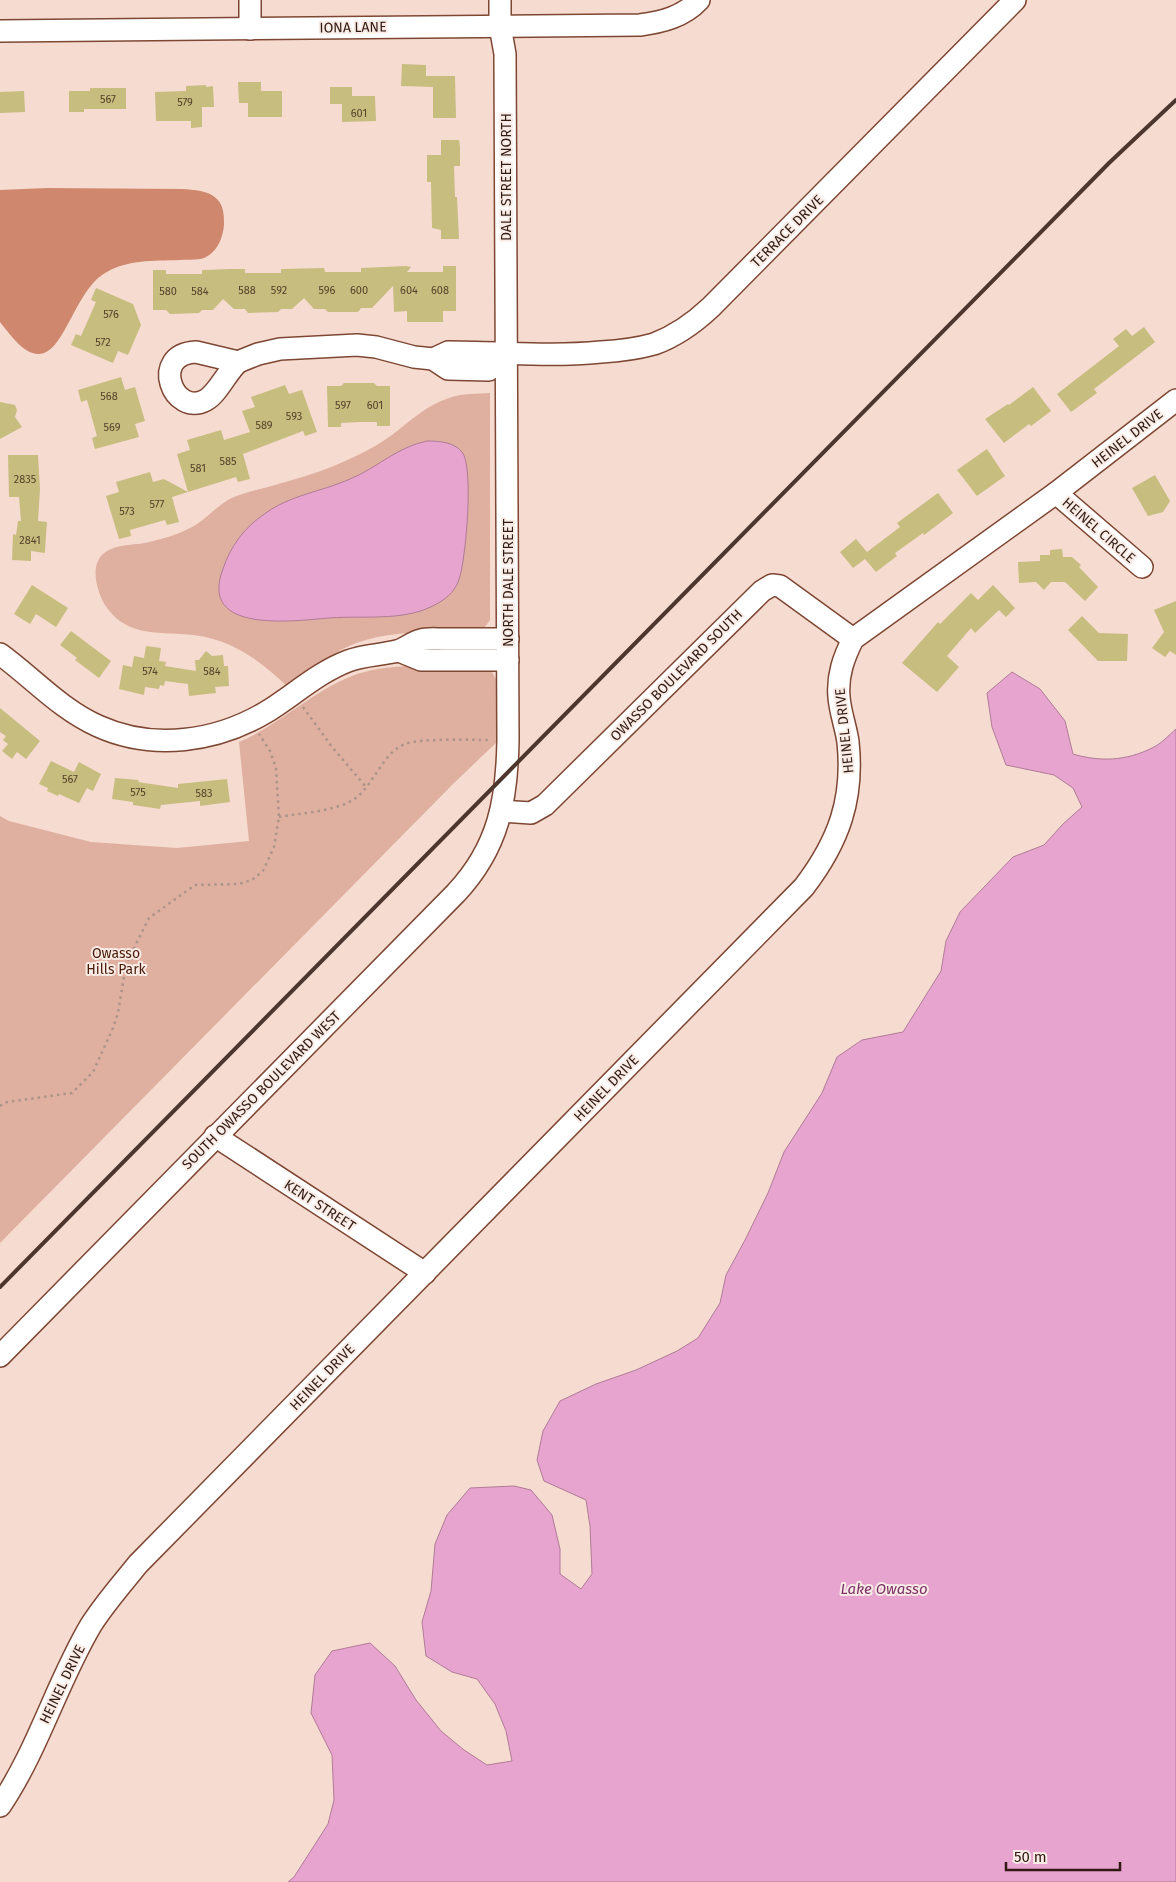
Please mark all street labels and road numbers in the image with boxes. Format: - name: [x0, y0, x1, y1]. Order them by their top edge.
- street label: IONA LANE: [319, 18, 387, 37]
- street label: DALE STREET NORTH: [498, 113, 515, 241]
- street label: TERRACE DRIVE: [748, 192, 827, 271]
- street label: HEINEL DRIVE: [1088, 405, 1166, 471]
- street label: HEINEL CIRCLE: [1059, 494, 1139, 567]
- street label: NORTH DALE STREET: [500, 518, 517, 647]
- street label: OWASSO BOULEVARD SOUTH: [607, 606, 746, 745]
- street label: HEINEL DRIVE: [832, 687, 857, 774]
- street label: SOUTH OWASSO BOULEVARD WEST: [179, 1007, 345, 1173]
- street label: HEINEL DRIVE: [570, 1052, 642, 1125]
- street label: KENT STREET: [281, 1176, 359, 1235]
- street label: HEINEL DRIVE: [286, 1341, 358, 1414]
- street label: HEINEL DRIVE: [36, 1642, 89, 1726]

